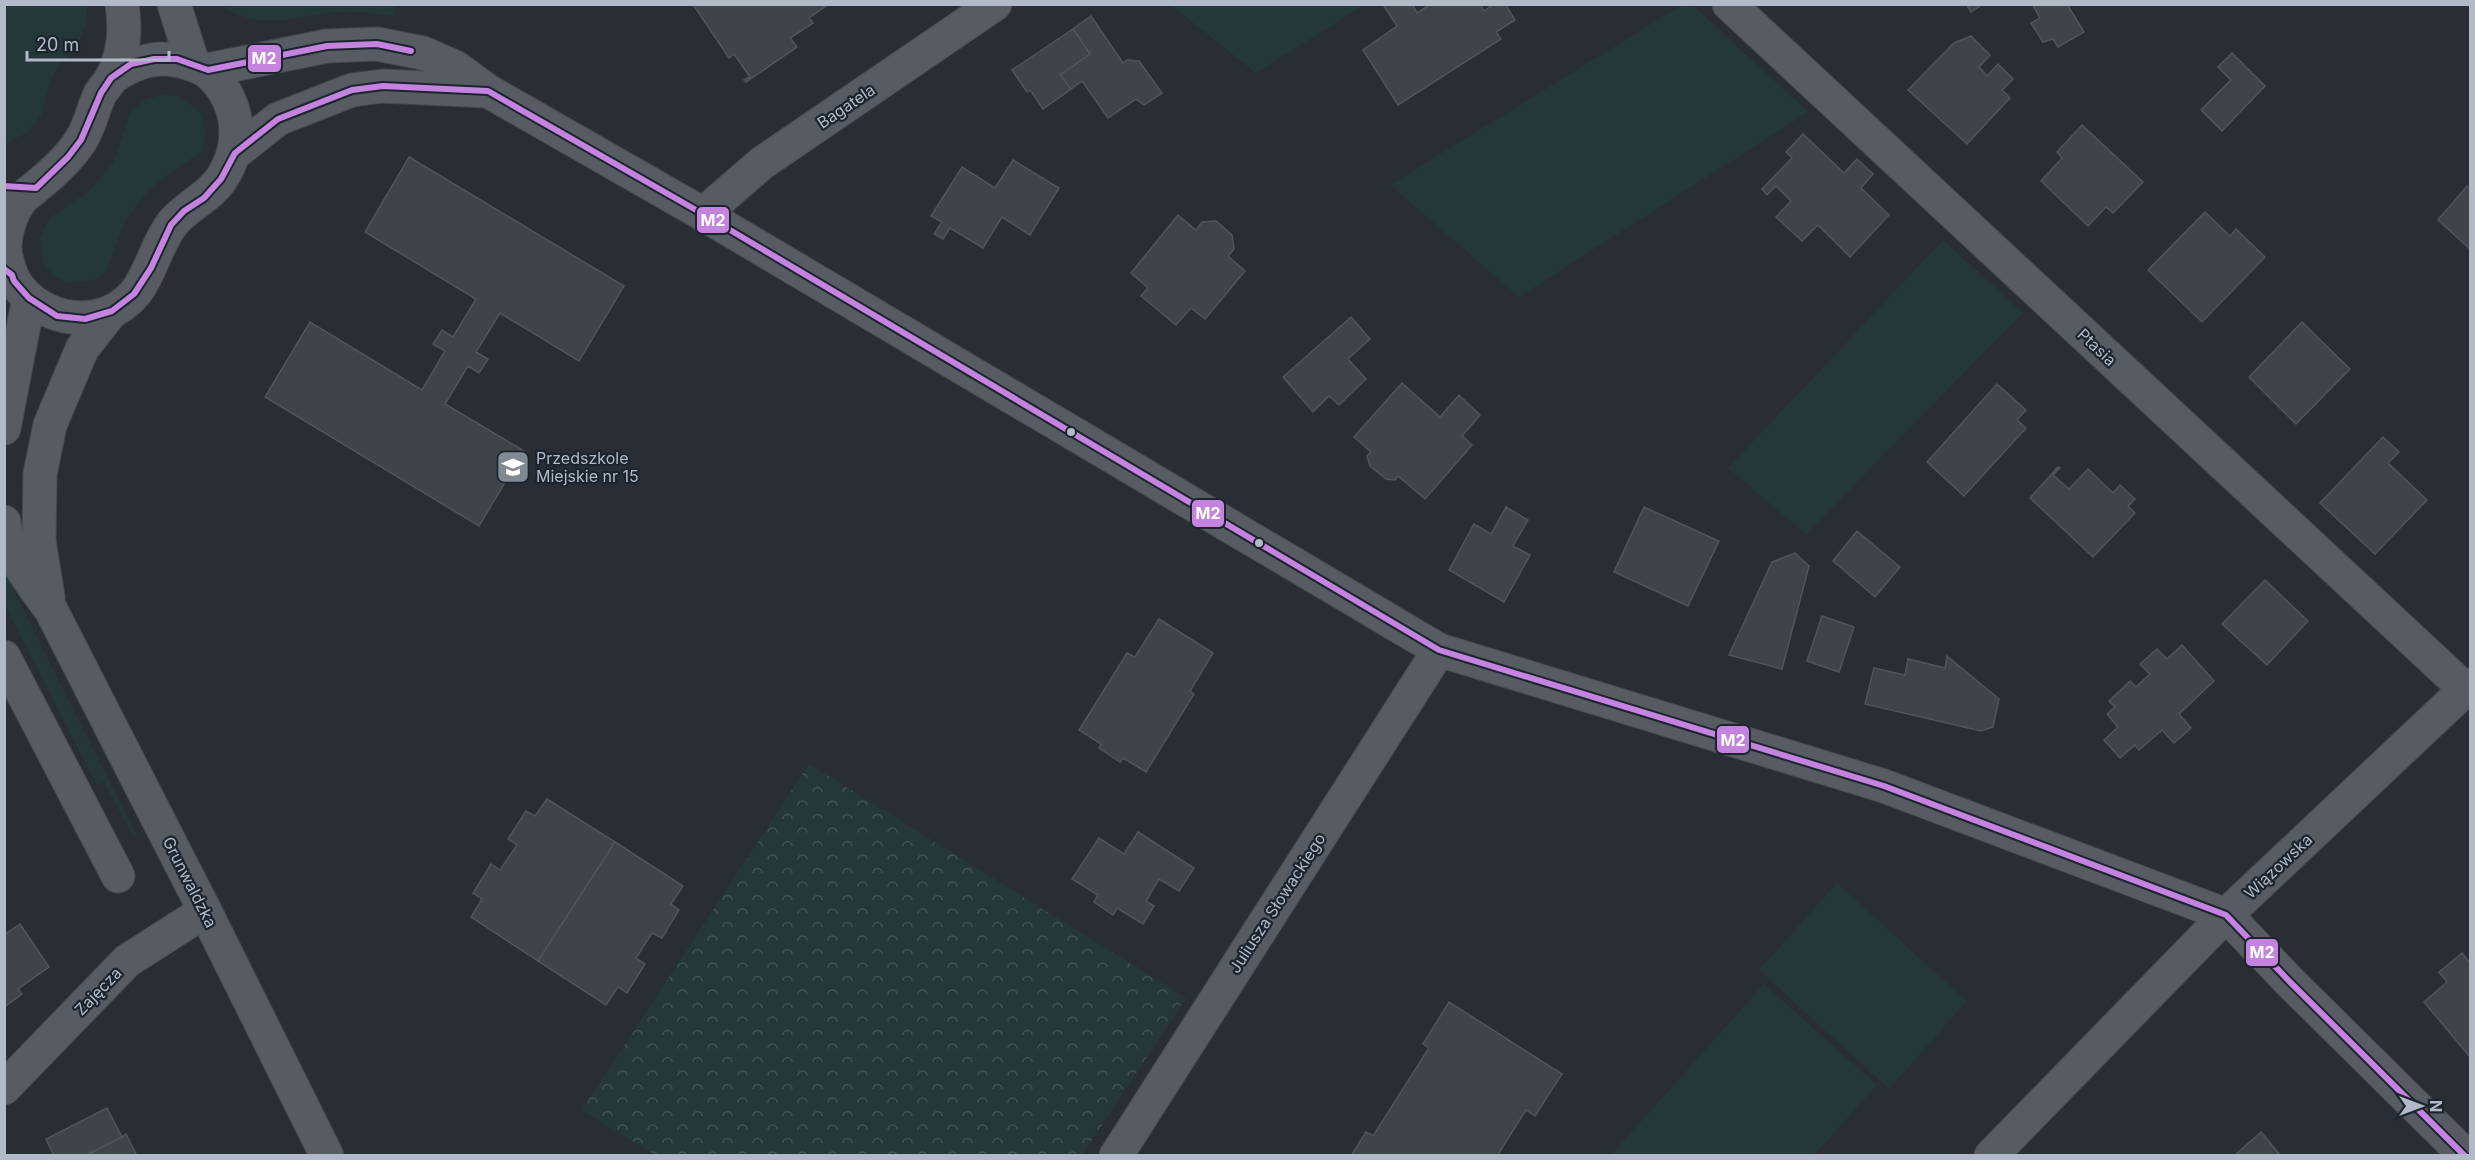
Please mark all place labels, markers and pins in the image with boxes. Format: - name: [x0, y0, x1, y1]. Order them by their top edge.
- unlabelled marker: [1065, 426, 1077, 438]
- place label: Przedszkole Miejskie nr 15: [536, 448, 639, 486]
- school or university icon: Przedszkole Miejskie nr 15: [495, 449, 531, 485]
- unlabelled marker: [1253, 537, 1265, 549]

